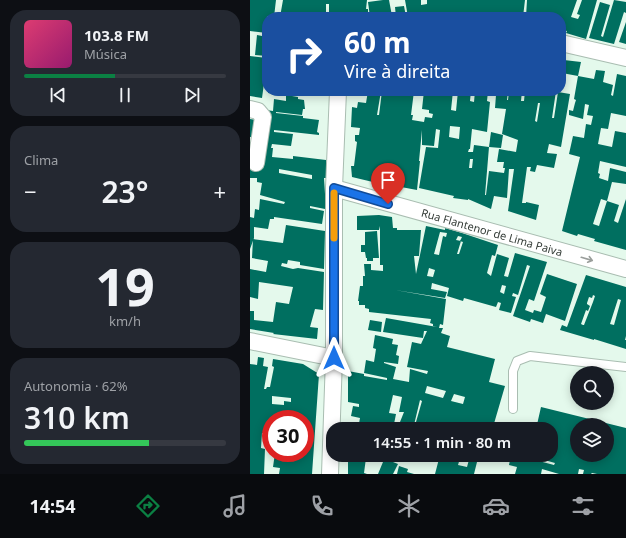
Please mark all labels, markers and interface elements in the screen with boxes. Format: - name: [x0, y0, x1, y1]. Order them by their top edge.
- text: 60 m: [344, 23, 411, 61]
- text: 103.8 FM: [84, 25, 149, 45]
- icon: right: [278, 28, 330, 80]
- text: Música: [84, 45, 127, 63]
- text: Vire à direita: [344, 59, 450, 83]
- icon: previous: [47, 84, 69, 106]
- icon: pause: [114, 84, 136, 106]
- icon: next: [181, 84, 203, 106]
- text: Clima: [24, 151, 58, 169]
- pin: [371, 163, 405, 204]
- icon: arrive: [377, 169, 399, 191]
- text: 23°: [101, 171, 149, 212]
- text: −: [24, 176, 37, 206]
- text: +: [213, 176, 226, 206]
- street label: Rua Flantenor de Lima Paiva: [420, 205, 564, 259]
- text: 19: [95, 250, 155, 321]
- one-way arrow: [581, 256, 594, 263]
- text: km/h: [109, 312, 141, 330]
- position arrow: [313, 337, 355, 379]
- map controls: [570, 366, 614, 462]
- button: search: [570, 366, 614, 410]
- text: Autonomia · 62%: [24, 377, 128, 395]
- text: 310 km: [24, 397, 130, 438]
- speed limit sign: 30: [262, 410, 314, 462]
- button: layers: [570, 418, 614, 462]
- text: 14:55 · 1 min · 80 m: [373, 432, 511, 452]
- icon: directions: [134, 492, 162, 520]
- icon: music: [221, 492, 249, 520]
- icon: phone: [308, 492, 336, 520]
- icon: climate: [395, 492, 423, 520]
- icon: car: [482, 492, 510, 520]
- icon: filters: [569, 492, 597, 520]
- text: 14:54: [29, 494, 76, 518]

